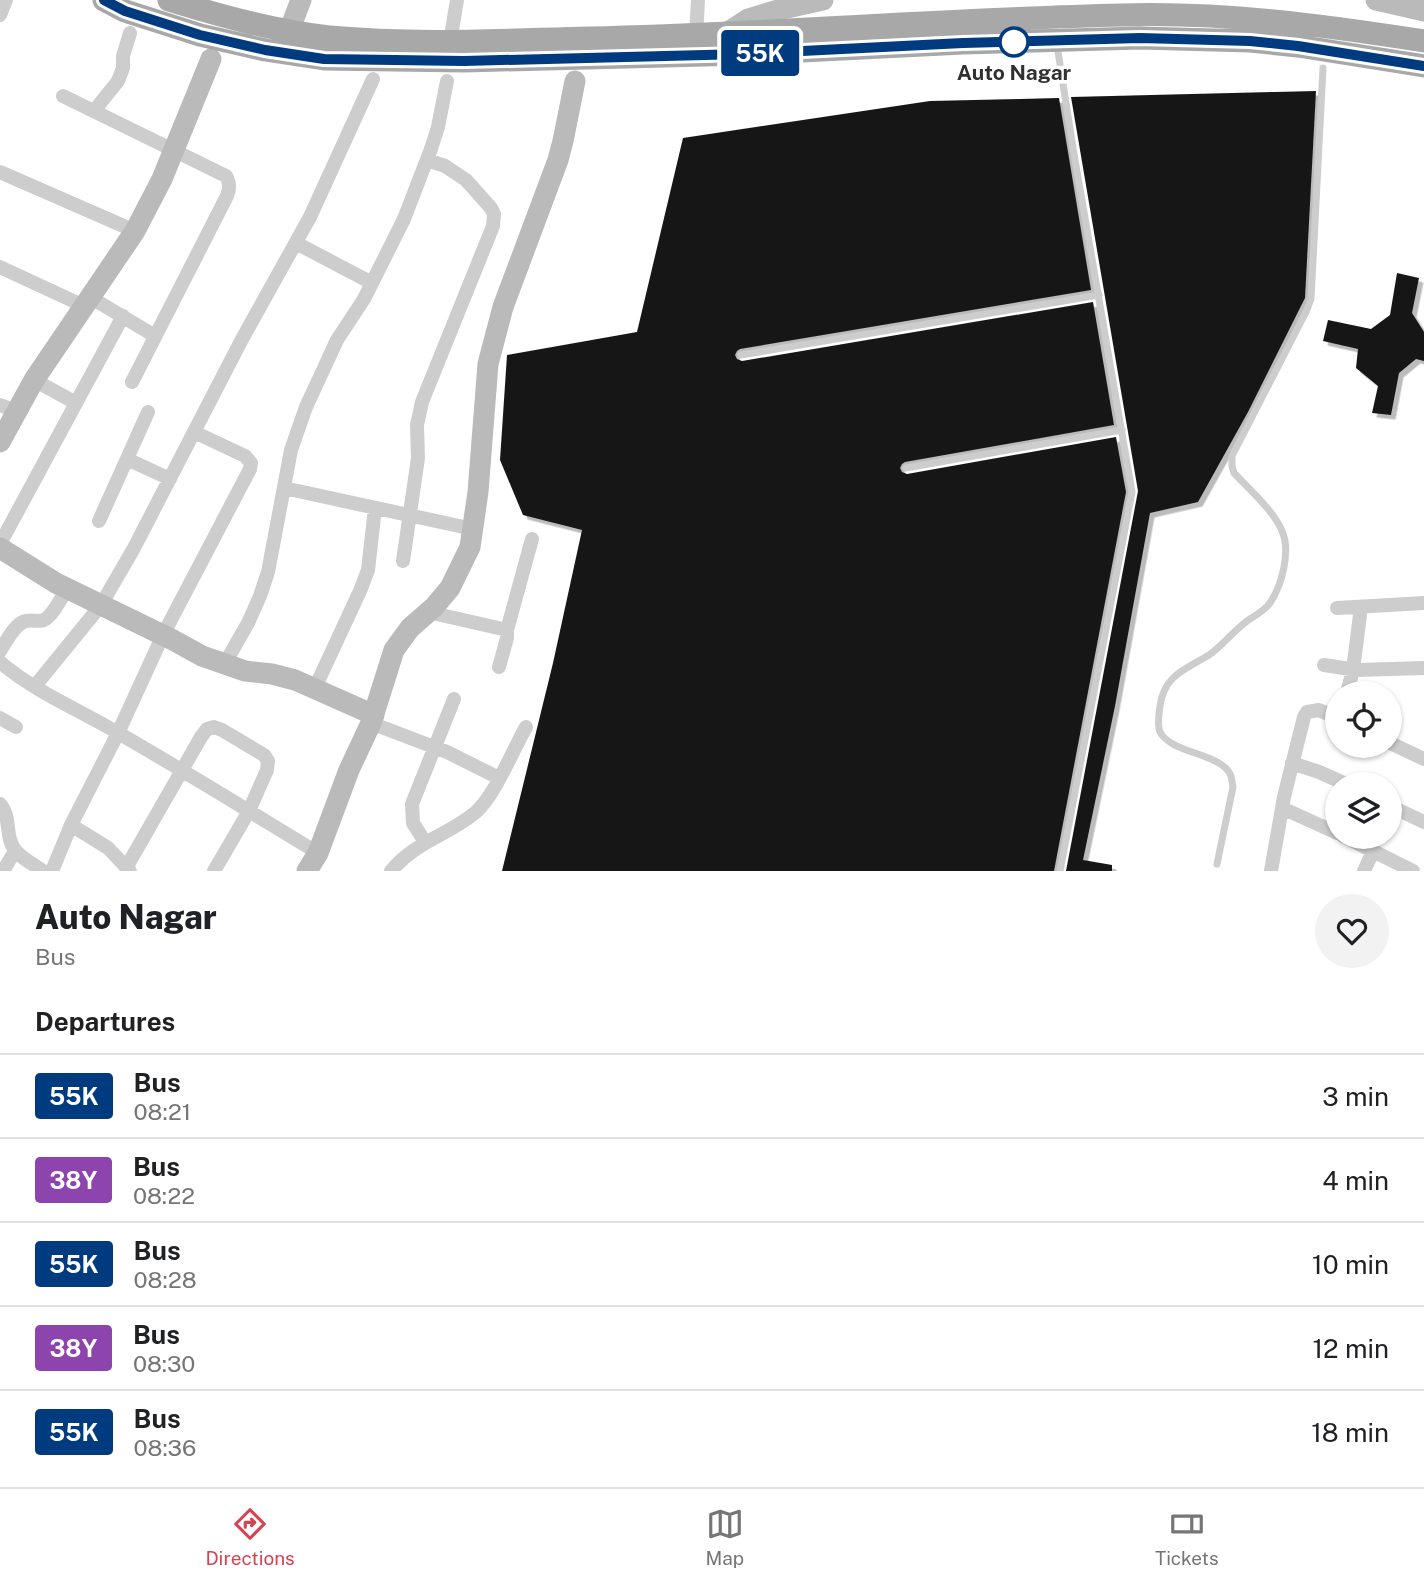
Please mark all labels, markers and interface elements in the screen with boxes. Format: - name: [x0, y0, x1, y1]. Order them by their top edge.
- marker: Auto Nagar: [999, 27, 1029, 57]
- line badge: 55K: [720, 30, 800, 76]
- text: 55K: [735, 39, 785, 67]
- place label: Auto Nagar: [957, 60, 1072, 85]
- map controls: [1325, 681, 1402, 849]
- button: locate: [1325, 681, 1402, 758]
- button: layers: [1325, 772, 1402, 849]
- button: heart: [1315, 894, 1389, 968]
- text: Auto Nagar: [35, 898, 217, 936]
- text: Bus: [35, 943, 75, 970]
- text: Departures: [35, 1006, 175, 1037]
- text: Bus: [134, 1067, 181, 1098]
- text: 3 min: [1322, 1081, 1389, 1112]
- text: 55K: [49, 1082, 99, 1110]
- text: 08:21: [134, 1098, 191, 1125]
- text: Bus: [133, 1151, 180, 1182]
- text: 4 min: [1322, 1165, 1389, 1196]
- text: 38Y: [49, 1166, 98, 1194]
- text: 08:22: [133, 1182, 195, 1209]
- text: Bus: [134, 1235, 181, 1266]
- text: 10 min: [1312, 1249, 1389, 1280]
- text: 55K: [49, 1250, 99, 1278]
- text: 08:28: [134, 1266, 197, 1293]
- text: Bus: [133, 1319, 180, 1350]
- text: 12 min: [1313, 1333, 1389, 1364]
- text: 38Y: [49, 1334, 98, 1362]
- text: 08:30: [133, 1350, 195, 1377]
- text: Bus: [134, 1403, 181, 1434]
- text: 18 min: [1311, 1417, 1389, 1448]
- text: 55K: [49, 1418, 99, 1446]
- text: 08:36: [134, 1434, 196, 1461]
- tab: Directions: [205, 1505, 295, 1569]
- tab: Map: [705, 1505, 744, 1569]
- tab: Tickets: [1155, 1505, 1219, 1569]

